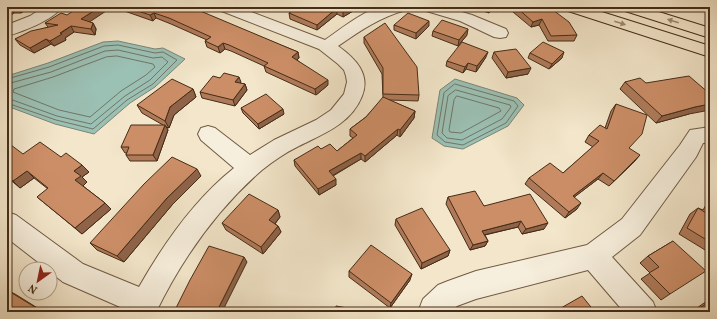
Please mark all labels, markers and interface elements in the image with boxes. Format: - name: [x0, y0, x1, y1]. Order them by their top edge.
- one-way arrow: [666, 18, 678, 24]
- one-way arrow: [615, 20, 627, 26]
- north arrow: [18, 261, 58, 301]
- text: N: [26, 280, 41, 297]

